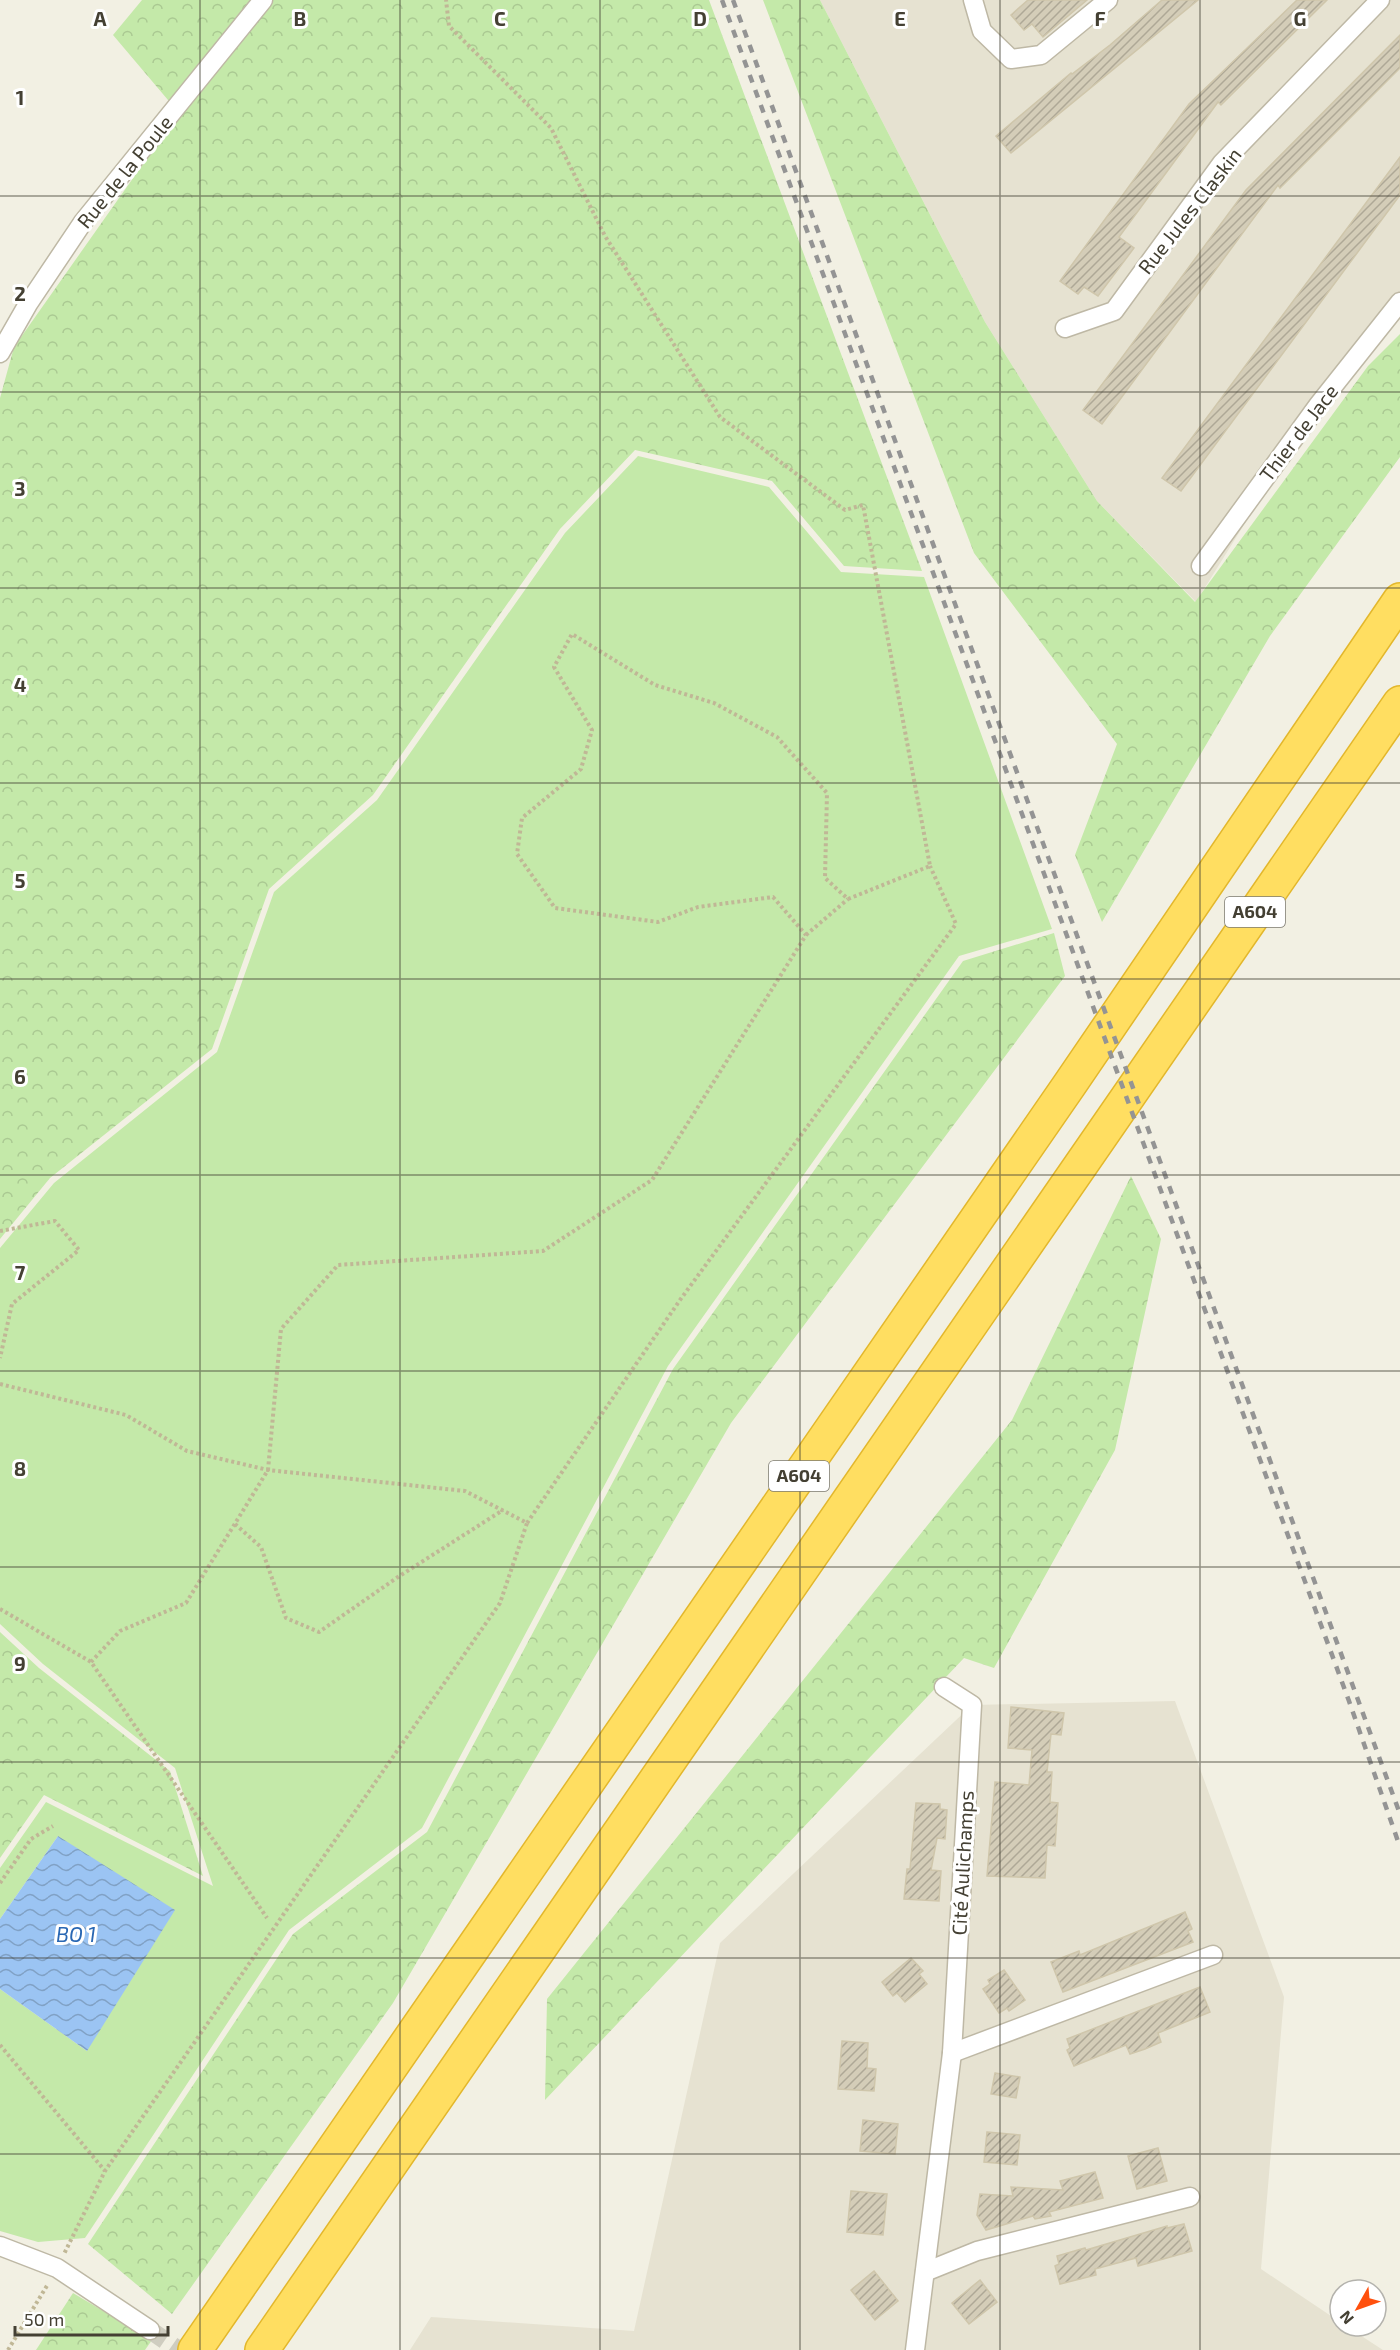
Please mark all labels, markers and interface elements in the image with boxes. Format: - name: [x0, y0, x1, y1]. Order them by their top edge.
- text: A: [93, 6, 107, 30]
- text: B: [294, 6, 306, 30]
- text: C: [494, 6, 506, 30]
- text: D: [693, 6, 707, 30]
- text: E: [894, 6, 906, 30]
- text: F: [1094, 6, 1106, 30]
- text: G: [1294, 6, 1306, 30]
- text: 1: [16, 85, 24, 109]
- street label: Rue de la Poule: [71, 110, 177, 233]
- street label: Rue Jules Claskin: [1133, 143, 1246, 278]
- text: 2: [14, 281, 26, 305]
- street label: Thier de Jace: [1254, 379, 1343, 486]
- text: 3: [14, 476, 26, 500]
- text: 4: [14, 672, 27, 696]
- text: 5: [14, 868, 26, 892]
- road number: A604: [1225, 897, 1285, 927]
- text: 6: [14, 1064, 26, 1088]
- text: 7: [15, 1260, 26, 1284]
- text: 8: [14, 1456, 26, 1480]
- road number: A604: [769, 1461, 829, 1491]
- text: 9: [14, 1651, 26, 1675]
- street label: Cité Aulichamps: [946, 1790, 978, 1936]
- water label: BO 1: [56, 1921, 96, 1946]
- north arrow: [1328, 2278, 1388, 2338]
- scale bar: [15, 2299, 168, 2337]
- text: N: [1335, 2307, 1357, 2328]
- text: 50 m: [24, 2308, 64, 2330]

